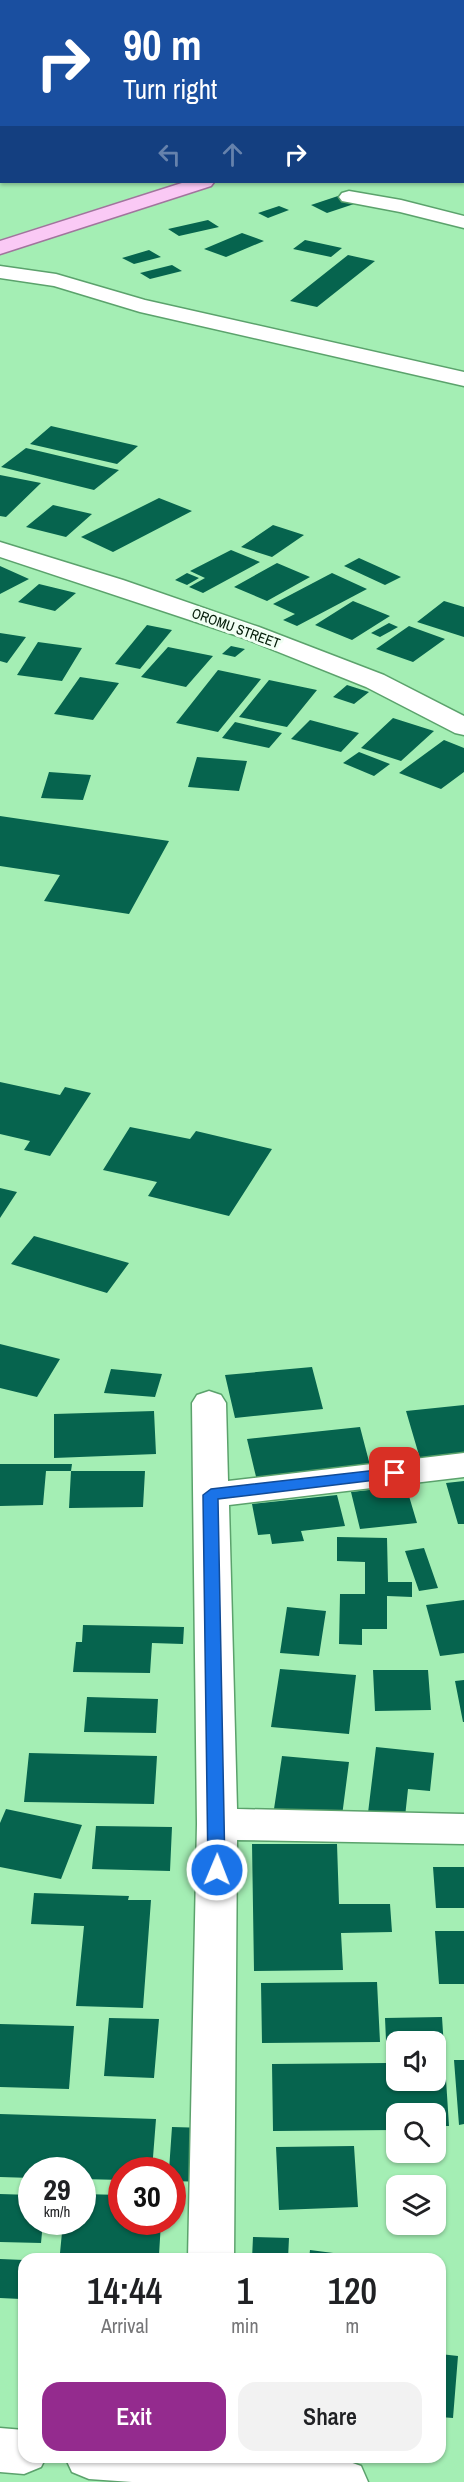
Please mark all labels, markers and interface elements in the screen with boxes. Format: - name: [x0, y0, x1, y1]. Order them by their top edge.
- text: 90 m: [123, 17, 202, 73]
- icon: right: [24, 24, 102, 102]
- text: Turn right: [123, 71, 217, 107]
- icon: left: [153, 138, 186, 171]
- icon: ahead: [216, 138, 249, 171]
- icon: right: [279, 138, 312, 171]
- street label: OROMU STREET: [189, 604, 283, 652]
- pin: [369, 1447, 420, 1498]
- icon: arrive: [378, 1456, 411, 1489]
- position arrow: [185, 1838, 249, 1902]
- map controls: [386, 2031, 446, 2235]
- button: sound: [386, 2031, 446, 2091]
- button: search: [386, 2103, 446, 2163]
- speed limit sign: 30: [108, 2157, 186, 2235]
- text: 29: [43, 2169, 71, 2209]
- button: layers: [386, 2175, 446, 2235]
- text: km/h: [44, 2201, 70, 2222]
- text: 14:44: [87, 2267, 162, 2315]
- text: 1: [237, 2267, 253, 2315]
- text: 120: [328, 2267, 377, 2315]
- text: Arrival: [101, 2312, 148, 2339]
- text: min: [231, 2312, 259, 2339]
- text: m: [345, 2312, 359, 2339]
- button: Exit: [42, 2382, 226, 2451]
- button: Share: [238, 2382, 422, 2451]

